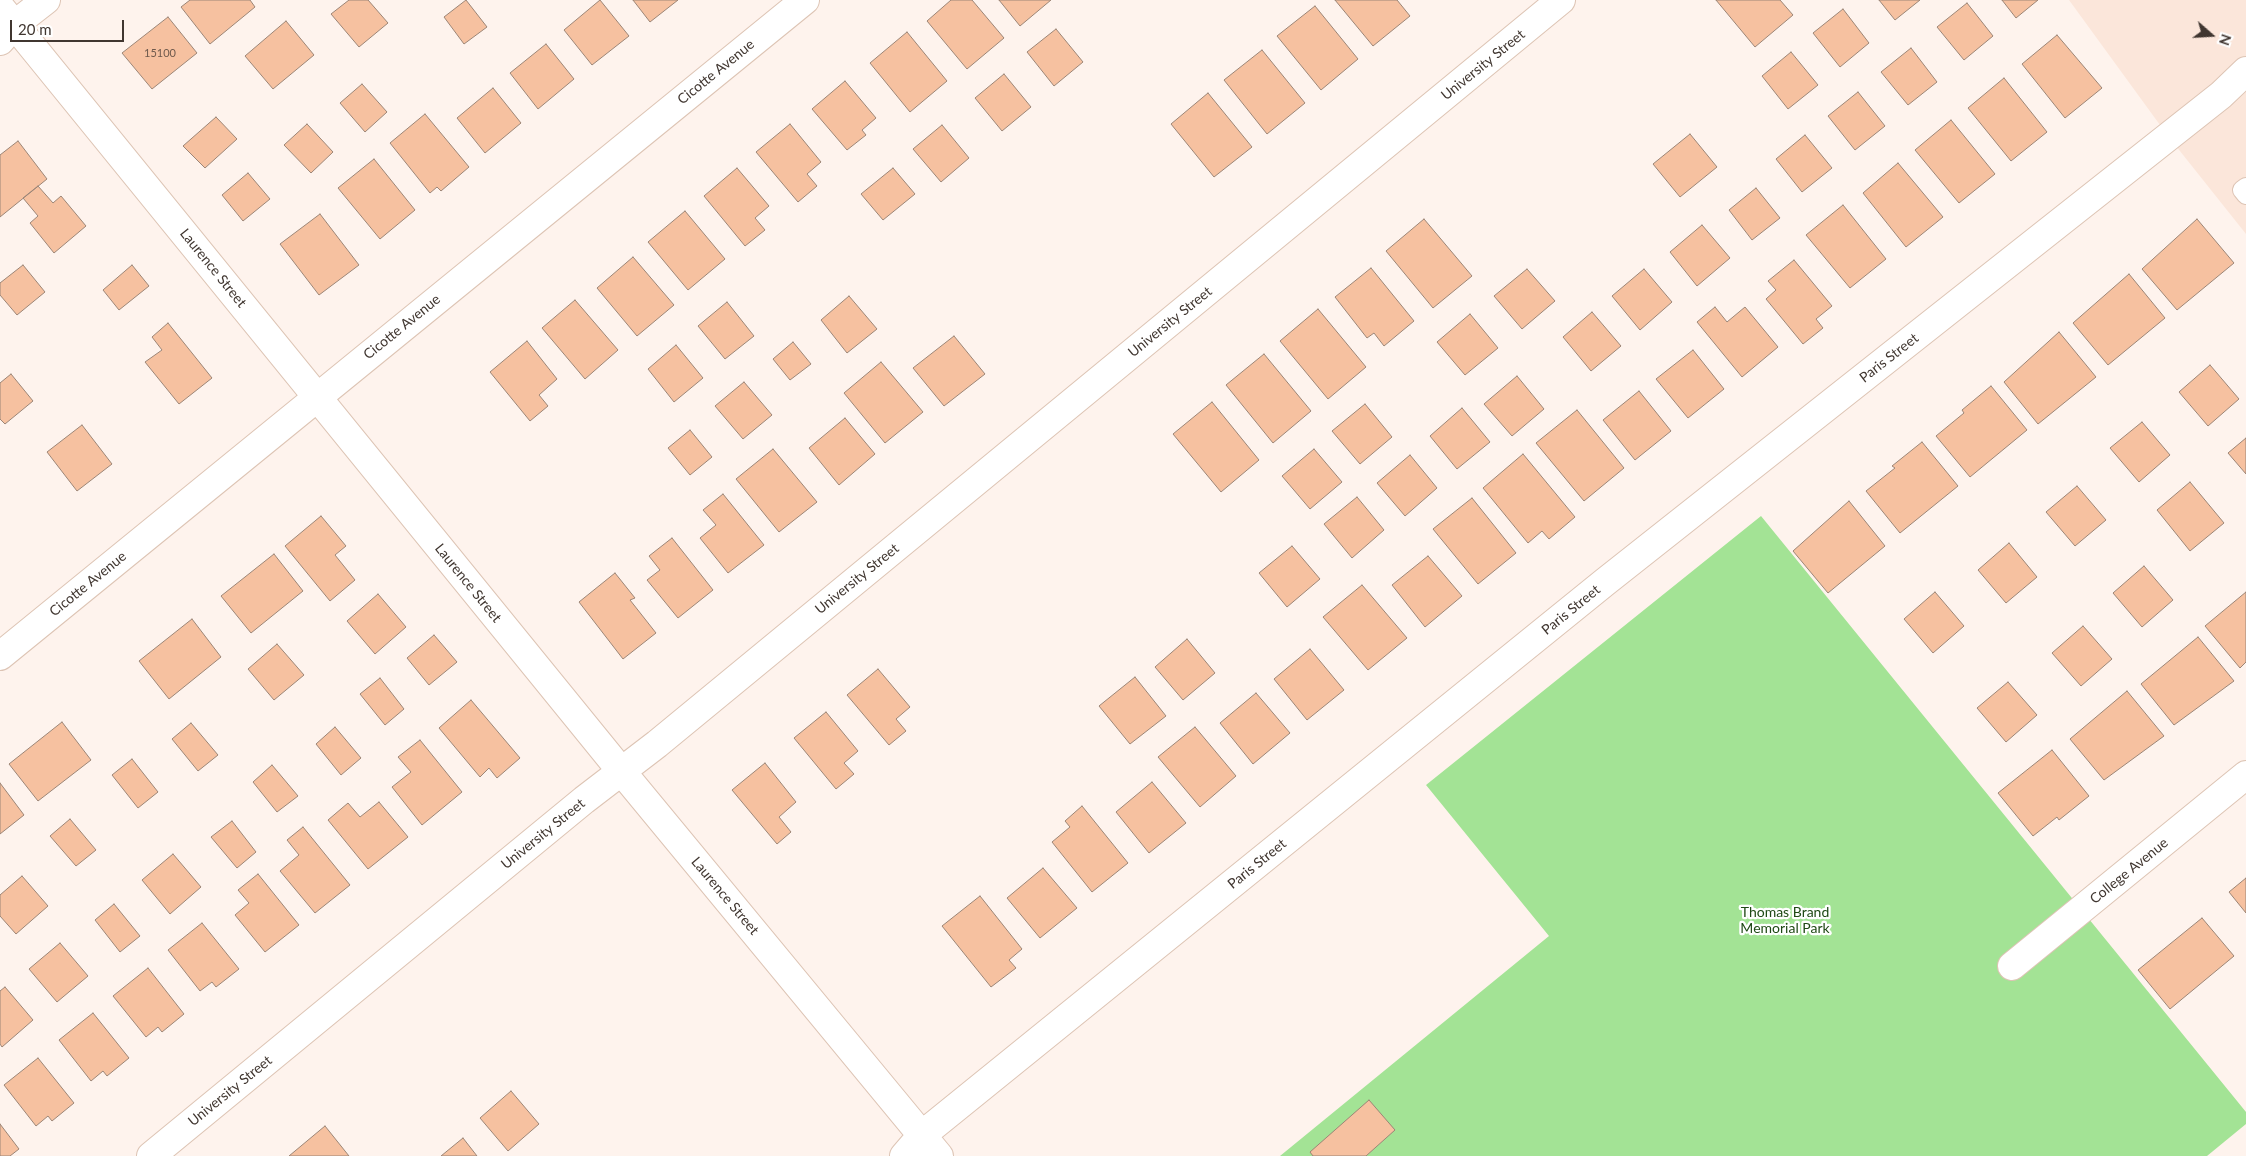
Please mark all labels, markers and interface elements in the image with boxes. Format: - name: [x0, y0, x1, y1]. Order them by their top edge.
- scale bar: [12, 10, 126, 42]
- north arrow: [2186, 10, 2236, 60]
- text: 20 m: [18, 20, 52, 38]
- street label: University Street: [1438, 26, 1528, 104]
- text: N: [2216, 32, 2235, 48]
- street label: Cicotte Avenue: [674, 36, 758, 108]
- house number: 15100: [144, 46, 176, 60]
- street label: Laurence Street: [176, 225, 250, 311]
- street label: University Street: [1125, 283, 1215, 361]
- street label: Cicotte Avenue: [360, 291, 444, 363]
- street label: Paris Street: [1856, 330, 1922, 386]
- street label: Laurence Street: [431, 540, 505, 626]
- street label: University Street: [812, 540, 902, 618]
- street label: Cicotte Avenue: [46, 548, 130, 620]
- street label: Paris Street: [1538, 581, 1604, 639]
- street label: University Street: [498, 795, 588, 873]
- street label: College Avenue: [2087, 834, 2171, 908]
- street label: Paris Street: [1224, 835, 1290, 893]
- street label: Laurence Street: [688, 854, 762, 938]
- park label: Thomas Brand Memorial Park: [1740, 904, 1830, 936]
- street label: University Street: [185, 1052, 275, 1130]

